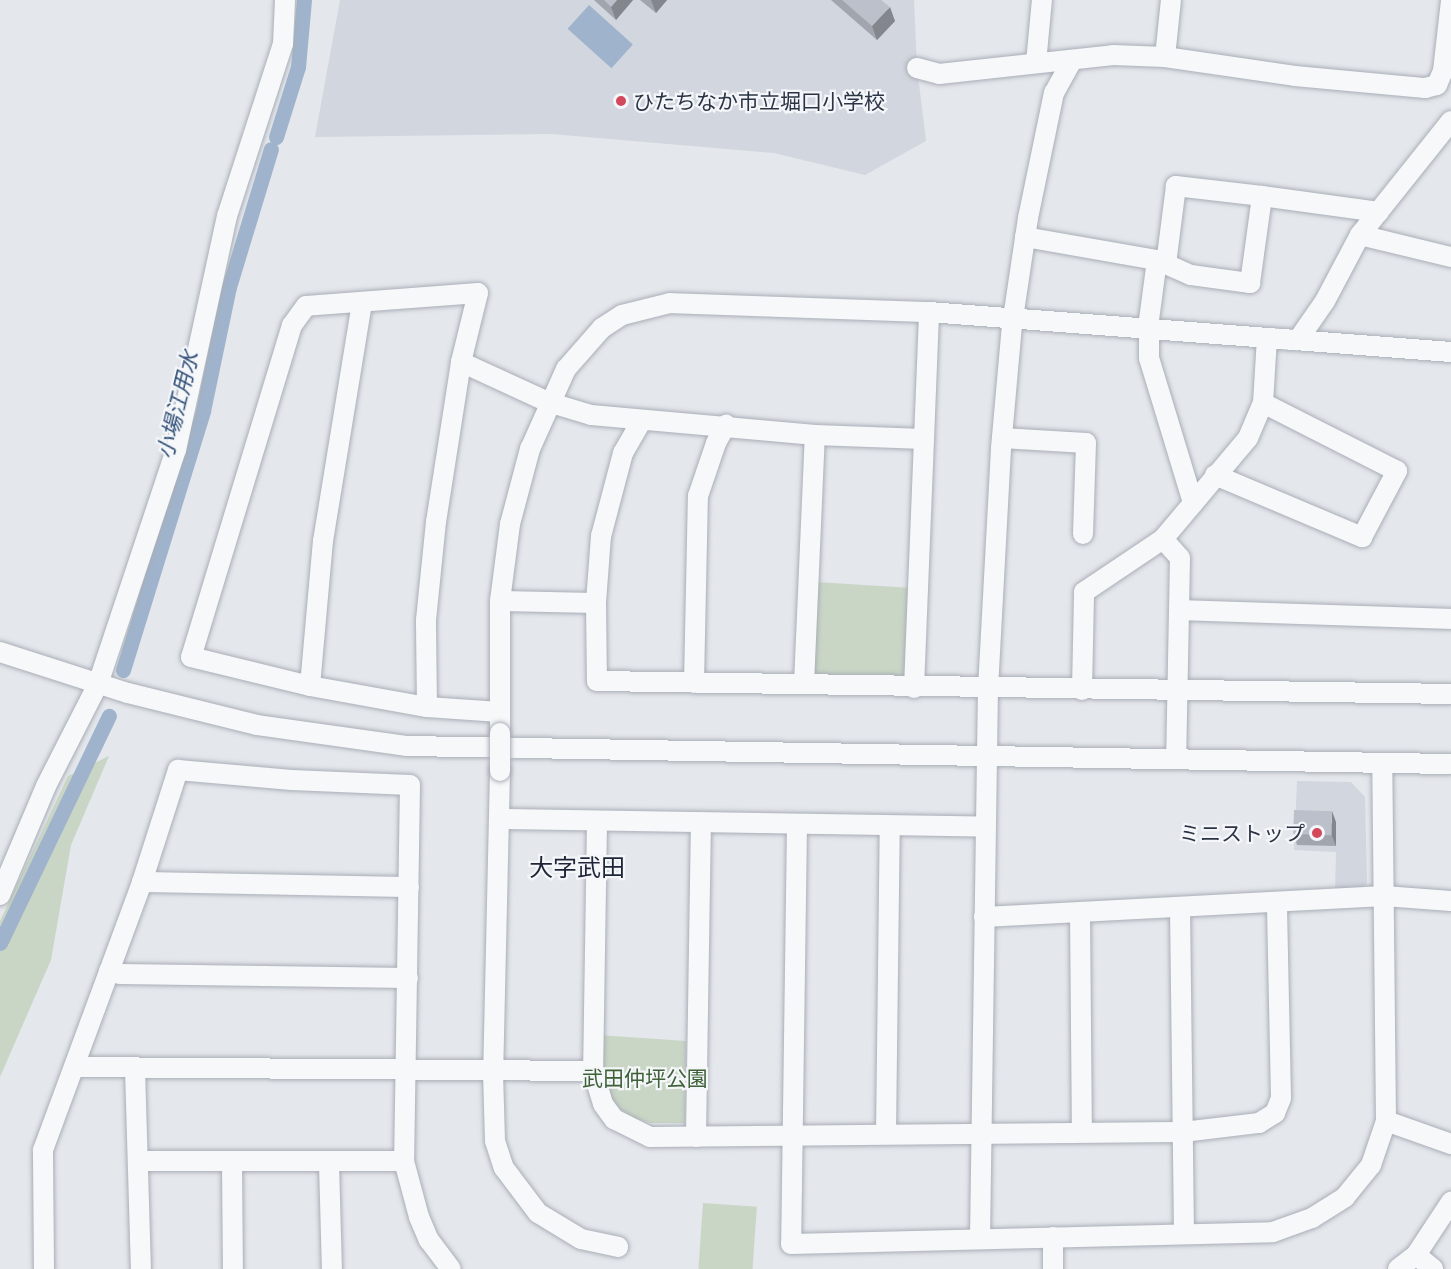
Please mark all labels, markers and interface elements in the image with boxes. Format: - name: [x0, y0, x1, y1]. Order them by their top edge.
- place label: ひたちなか市立堀口小学校: [633, 88, 885, 114]
- marker: ひたちなか市立堀口小学校: [614, 94, 628, 108]
- water label: 小場江用水: [152, 348, 204, 462]
- place label: ミニストップ: [1179, 820, 1305, 846]
- marker: ミニストップ: [1310, 826, 1324, 840]
- district label: 大字武田: [529, 854, 625, 882]
- park label: 武田仲坪公園: [582, 1065, 708, 1091]

